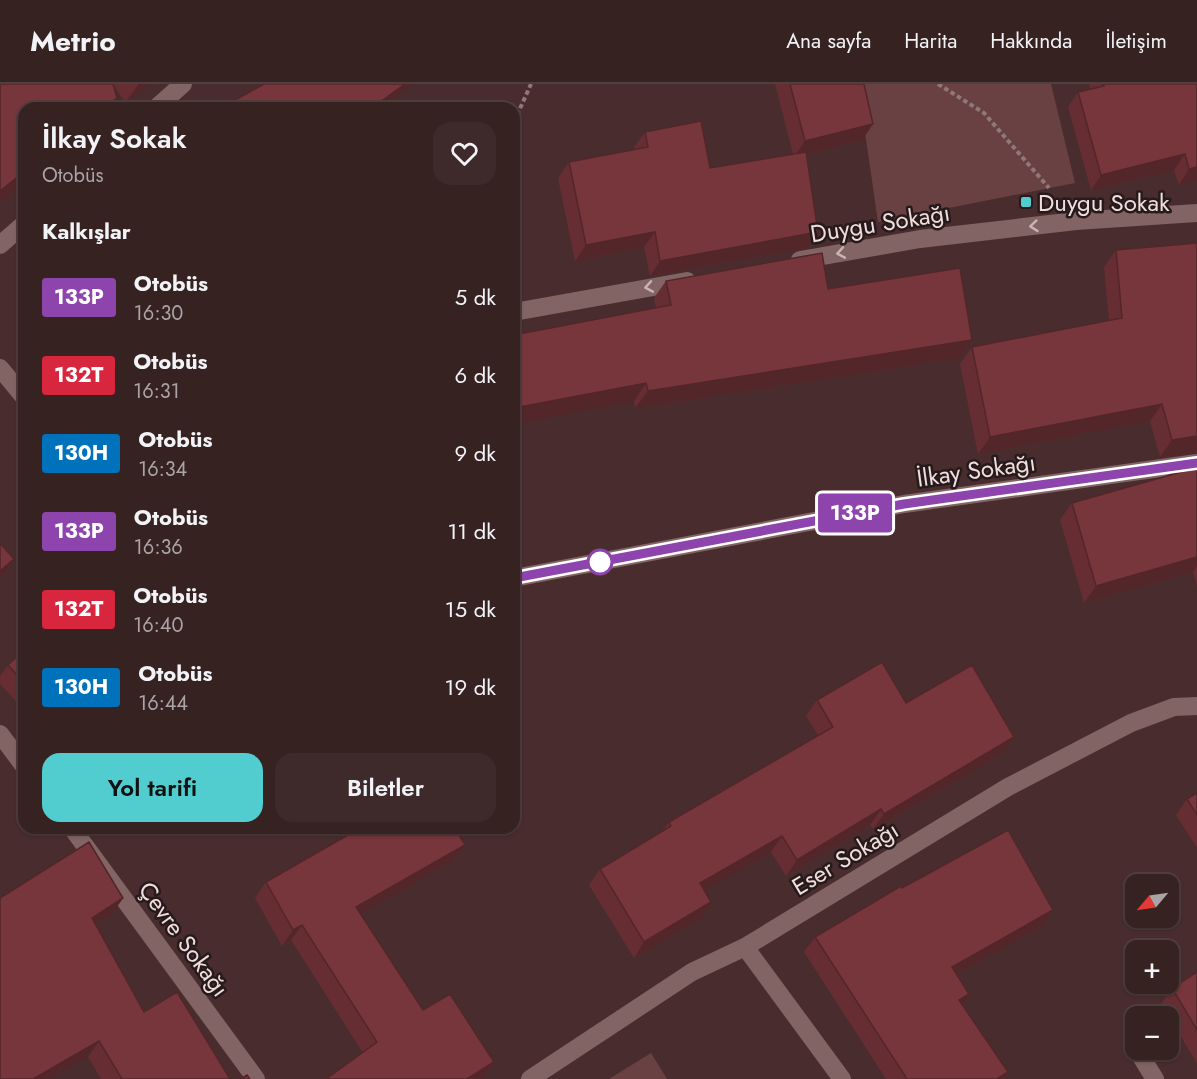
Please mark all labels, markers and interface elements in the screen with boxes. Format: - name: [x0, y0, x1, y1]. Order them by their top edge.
- text: Metrio: [30, 21, 116, 62]
- text: Ana sayfa: [786, 26, 871, 56]
- text: Harita: [904, 26, 957, 56]
- text: Hakkında: [990, 26, 1072, 56]
- text: İletişim: [1105, 26, 1167, 56]
- text: İlkay Sokak: [42, 118, 187, 159]
- button: heart: [433, 122, 496, 185]
- text: Otobüs: [42, 161, 103, 190]
- place label: Duygu Sokak: [1038, 185, 1170, 220]
- street label: Duygu Sokağı: [808, 195, 952, 251]
- marker: Duygu Sokak: [1019, 195, 1033, 209]
- text: Kalkışlar: [42, 215, 131, 247]
- one-way arrow: [1029, 219, 1039, 232]
- one-way arrow: [836, 246, 846, 259]
- text: Otobüs: [134, 267, 208, 299]
- text: 5 dk: [455, 281, 496, 313]
- one-way arrow: [644, 281, 654, 293]
- text: 133P: [54, 282, 104, 312]
- text: 16:30: [134, 299, 183, 328]
- text: Otobüs: [133, 345, 208, 377]
- text: 6 dk: [455, 359, 496, 391]
- text: 132T: [54, 360, 103, 390]
- text: 16:31: [133, 377, 180, 406]
- text: Otobüs: [138, 423, 212, 455]
- text: 9 dk: [455, 437, 496, 469]
- text: 130H: [54, 438, 108, 468]
- street label: İlkay Sokağı: [914, 444, 1038, 496]
- text: 16:34: [138, 455, 187, 484]
- line badge: 133P: [813, 494, 897, 532]
- text: 133P: [830, 498, 880, 528]
- text: Otobüs: [134, 501, 208, 533]
- text: 11 dk: [447, 515, 496, 547]
- text: 133P: [54, 516, 104, 546]
- text: 16:36: [134, 533, 183, 562]
- unlabelled marker: [587, 549, 613, 575]
- text: Otobüs: [133, 579, 208, 611]
- text: 15 dk: [445, 593, 496, 625]
- text: 132T: [54, 594, 103, 624]
- text: 16:40: [133, 611, 183, 640]
- text: Otobüs: [138, 657, 212, 689]
- text: 19 dk: [445, 671, 496, 703]
- text: 130H: [54, 672, 108, 702]
- text: 16:44: [138, 689, 188, 718]
- button: Yol tarifi: [42, 753, 263, 822]
- button: Biletler: [275, 753, 496, 822]
- street label: Eser Sokağı: [785, 812, 905, 904]
- street label: Çevre Sokağı: [130, 874, 238, 1004]
- north arrow: [1125, 874, 1179, 928]
- map controls: [1125, 874, 1179, 1060]
- button: +: [1125, 940, 1179, 994]
- button: −: [1125, 1006, 1179, 1060]

